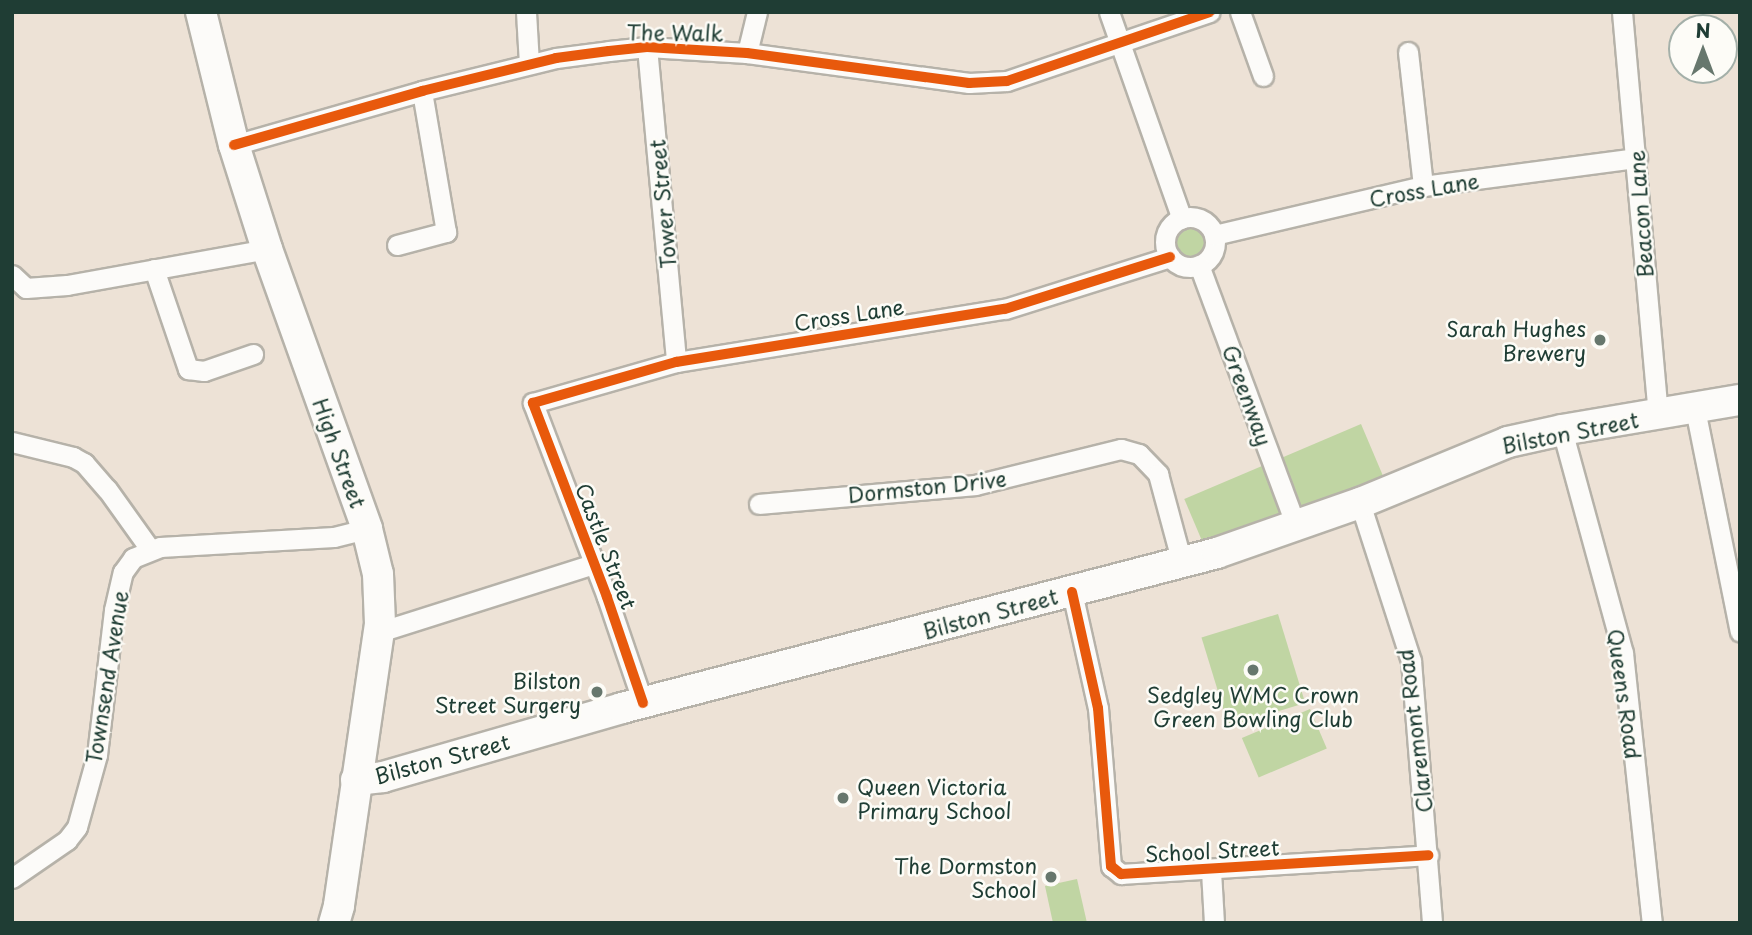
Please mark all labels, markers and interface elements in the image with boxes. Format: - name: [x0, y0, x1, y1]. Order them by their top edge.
- north arrow: [1668, 14, 1738, 84]
- text: N: [1695, 16, 1711, 44]
- street label: The Walk: [626, 19, 724, 45]
- street label: Tower Street: [644, 139, 680, 269]
- street label: Beacon Lane: [1623, 149, 1657, 279]
- street label: Cross Lane: [1367, 167, 1481, 211]
- street label: Cross Lane: [792, 293, 906, 335]
- place label: Sarah Hughes Brewery: [1446, 315, 1586, 365]
- marker: Sarah Hughes Brewery: [1592, 332, 1608, 348]
- street label: Greenway: [1218, 341, 1278, 449]
- street label: High Street: [308, 394, 372, 512]
- street label: Bilston Street: [1500, 406, 1640, 458]
- street label: Dormston Drive: [846, 465, 1008, 507]
- street label: Castle Street: [571, 479, 643, 613]
- street label: Bilston Street: [920, 583, 1060, 643]
- street label: Townsend Avenue: [80, 589, 132, 765]
- street label: Queens Road: [1603, 627, 1647, 761]
- street label: Claremont Road: [1391, 648, 1437, 814]
- marker: Sedgley WMC Crown Green Bowling Club: [1245, 662, 1261, 678]
- place label: Bilston Street Surgery: [433, 667, 581, 717]
- place label: Sedgley WMC Crown Green Bowling Club: [1146, 681, 1360, 731]
- marker: Bilston Street Surgery: [587, 682, 607, 702]
- street label: Bilston Street: [372, 728, 512, 788]
- place label: Queen Victoria Primary School: [857, 773, 1012, 823]
- marker: Queen Victoria Primary School: [835, 790, 851, 806]
- street label: School Street: [1144, 834, 1280, 866]
- place label: The Dormston School: [894, 852, 1037, 902]
- marker: The Dormston School: [1043, 869, 1059, 885]

